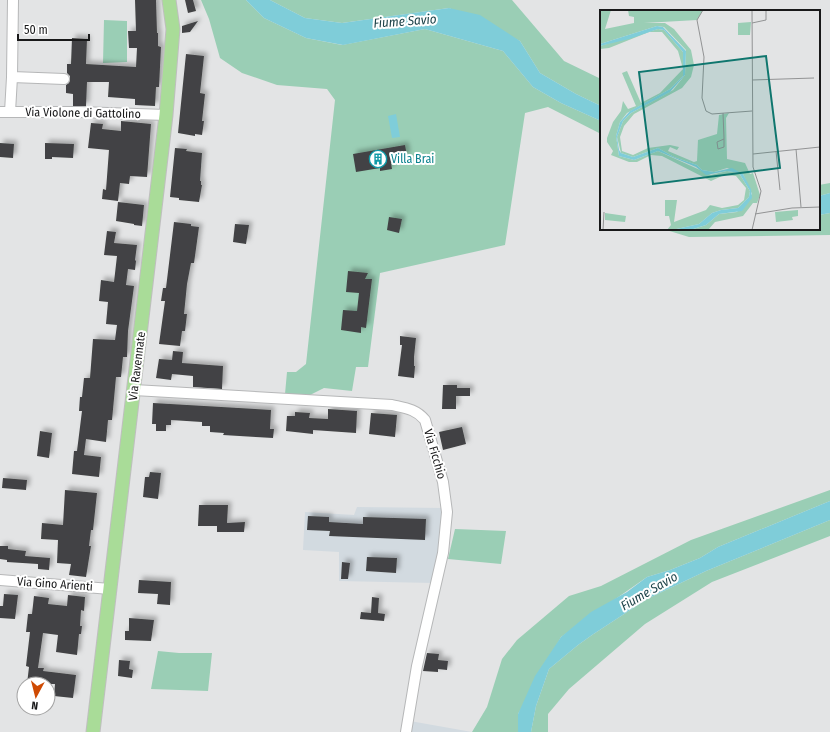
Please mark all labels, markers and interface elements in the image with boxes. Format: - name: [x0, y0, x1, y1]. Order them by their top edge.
- inset map: [600, 10, 820, 230]
- water label: Fiume Savio: [373, 11, 437, 31]
- scale bar: [18, 16, 89, 42]
- text: 50 m: [24, 23, 48, 37]
- street label: Via Violone di Gattolino: [25, 105, 141, 121]
- building icon: Villa Brai: [368, 149, 388, 169]
- place label: Villa Brai: [391, 152, 434, 166]
- street label: Via Ravennate: [126, 331, 148, 401]
- street label: Via Ficchio: [421, 427, 449, 481]
- water label: Fiume Savio: [618, 569, 680, 613]
- street label: Via Gino Arienti: [17, 574, 93, 594]
- north arrow: [16, 676, 56, 716]
- text: N: [31, 699, 39, 712]

